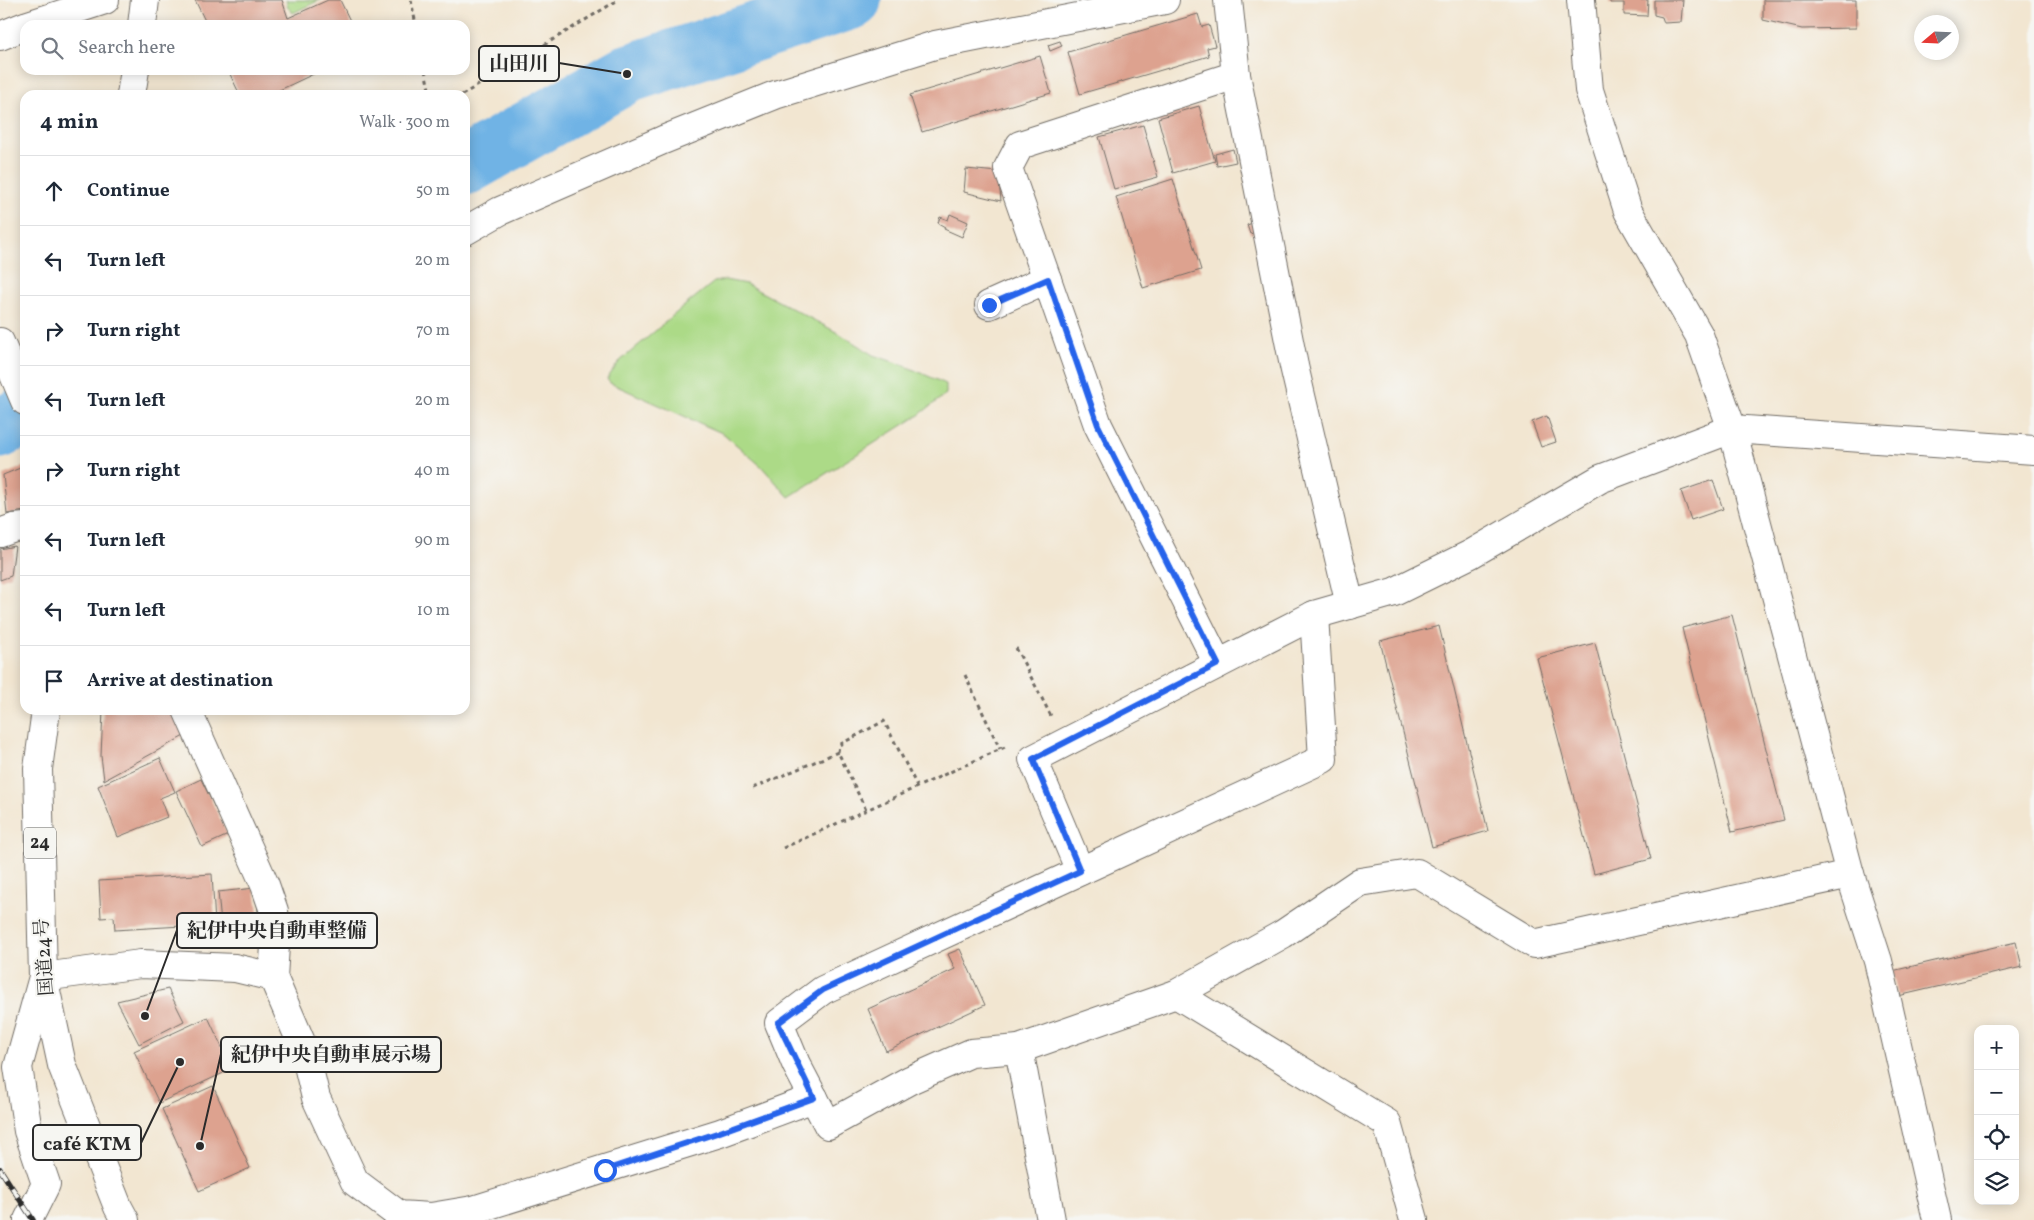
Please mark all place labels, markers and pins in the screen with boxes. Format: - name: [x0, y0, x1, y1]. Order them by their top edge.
- callout: 山田川: [479, 46, 559, 81]
- callout: 紀伊中央自動車整備: [177, 913, 377, 948]
- callout: 紀伊中央自動車展示場: [221, 1037, 441, 1072]
- callout: café KTM: [33, 1125, 141, 1160]

